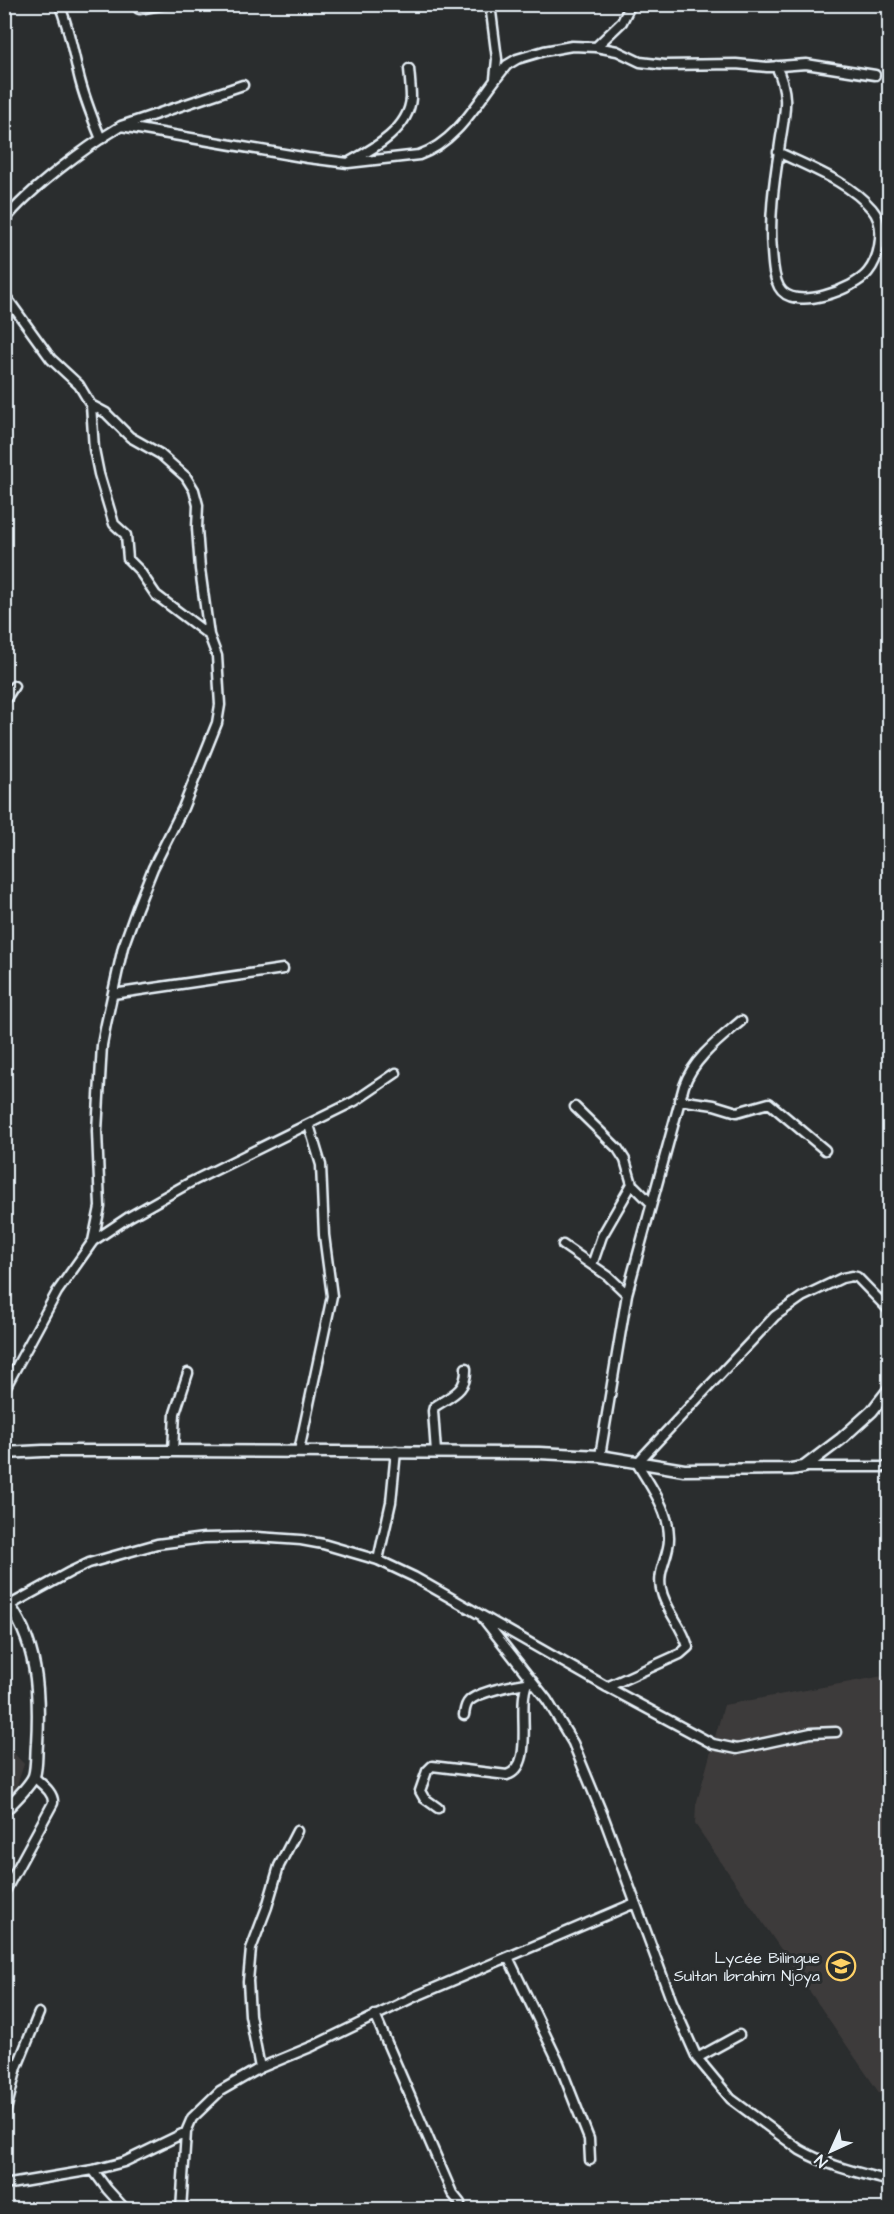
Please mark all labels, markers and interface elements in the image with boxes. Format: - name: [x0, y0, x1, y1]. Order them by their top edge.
- place label: Lycée Bilingue Sultan Ibrahim Njoya: [674, 1947, 820, 1988]
- school or university icon: Lycée Bilingue Sultan Ibrahim Njoya: [825, 1950, 857, 1982]
- north arrow: [801, 2121, 861, 2181]
- text: N: [810, 2150, 832, 2172]

